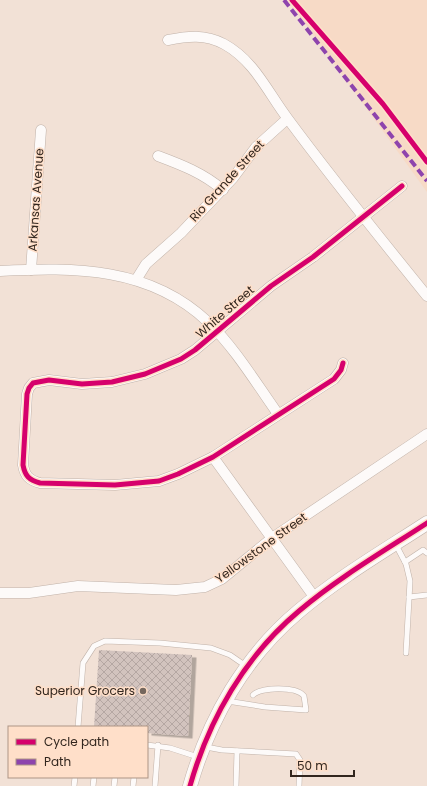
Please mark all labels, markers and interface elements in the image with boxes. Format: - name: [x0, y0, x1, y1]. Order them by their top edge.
- street label: Rio Grande Street: [185, 136, 268, 225]
- street label: Arkansas Avenue: [23, 148, 48, 252]
- street label: White Street: [192, 281, 258, 342]
- street label: Yellowstone Street: [211, 508, 310, 587]
- place label: Superior Grocers: [35, 682, 135, 699]
- marker: Superior Grocers: [138, 686, 148, 696]
- legend: [8, 726, 148, 778]
- text: Cycle path: [44, 733, 109, 750]
- scale bar: [291, 752, 354, 778]
- text: Path: [44, 753, 71, 770]
- text: 50 m: [297, 757, 328, 774]

